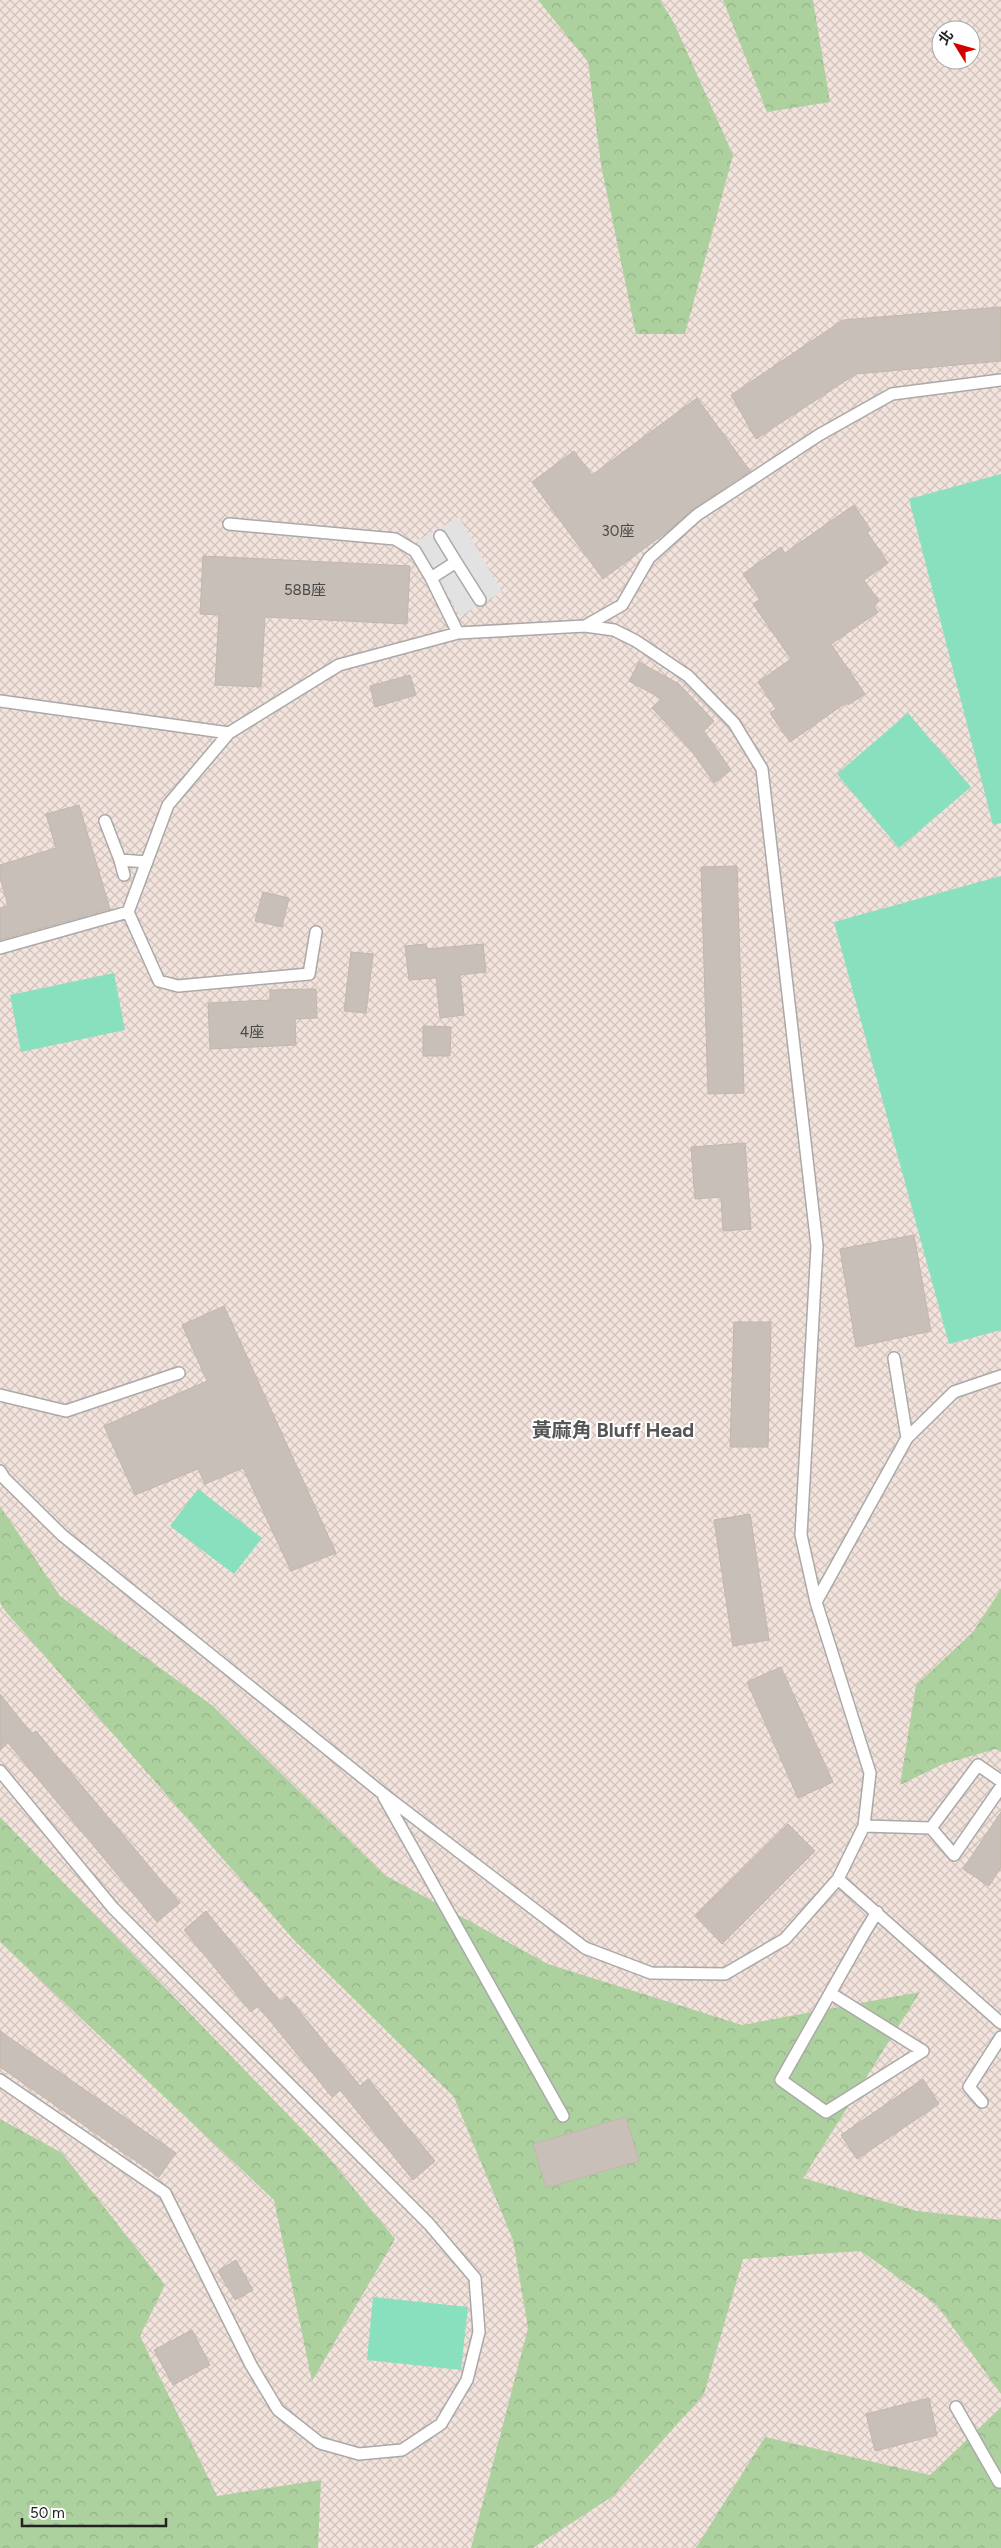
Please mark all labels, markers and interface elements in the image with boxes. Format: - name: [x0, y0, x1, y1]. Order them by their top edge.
- north arrow: [931, 20, 981, 70]
- text: 北: [935, 27, 957, 48]
- house number: 30座: [602, 522, 634, 540]
- house number: 58B座: [284, 581, 326, 599]
- house number: 4座: [240, 1023, 264, 1041]
- district label: 黃麻角 Bluff Head: [532, 1418, 694, 1442]
- scale bar: [22, 2496, 166, 2528]
- text: 50 m: [30, 2504, 65, 2522]

